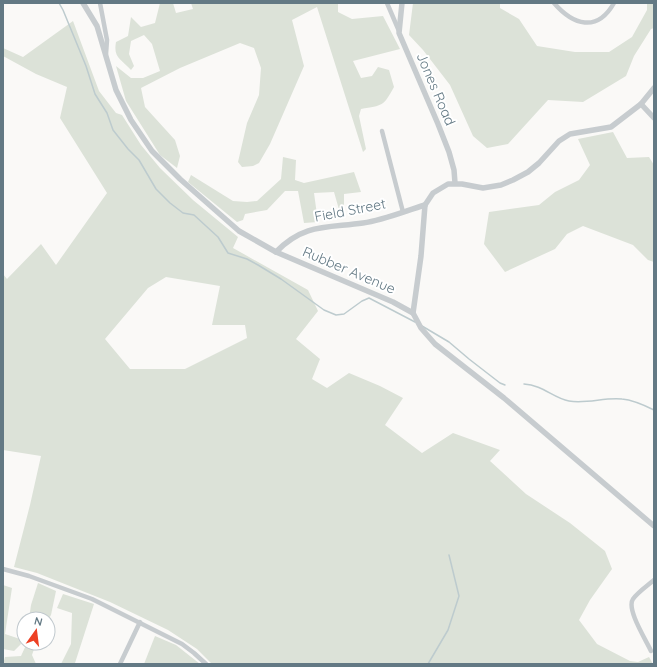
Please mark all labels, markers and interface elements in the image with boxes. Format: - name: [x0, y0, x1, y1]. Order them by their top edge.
- street label: Jones Road: [413, 50, 459, 128]
- street label: Field Street: [313, 194, 388, 226]
- street label: Rubber Avenue: [300, 242, 398, 298]
- north arrow: [16, 611, 56, 651]
- text: N: [33, 614, 44, 629]

